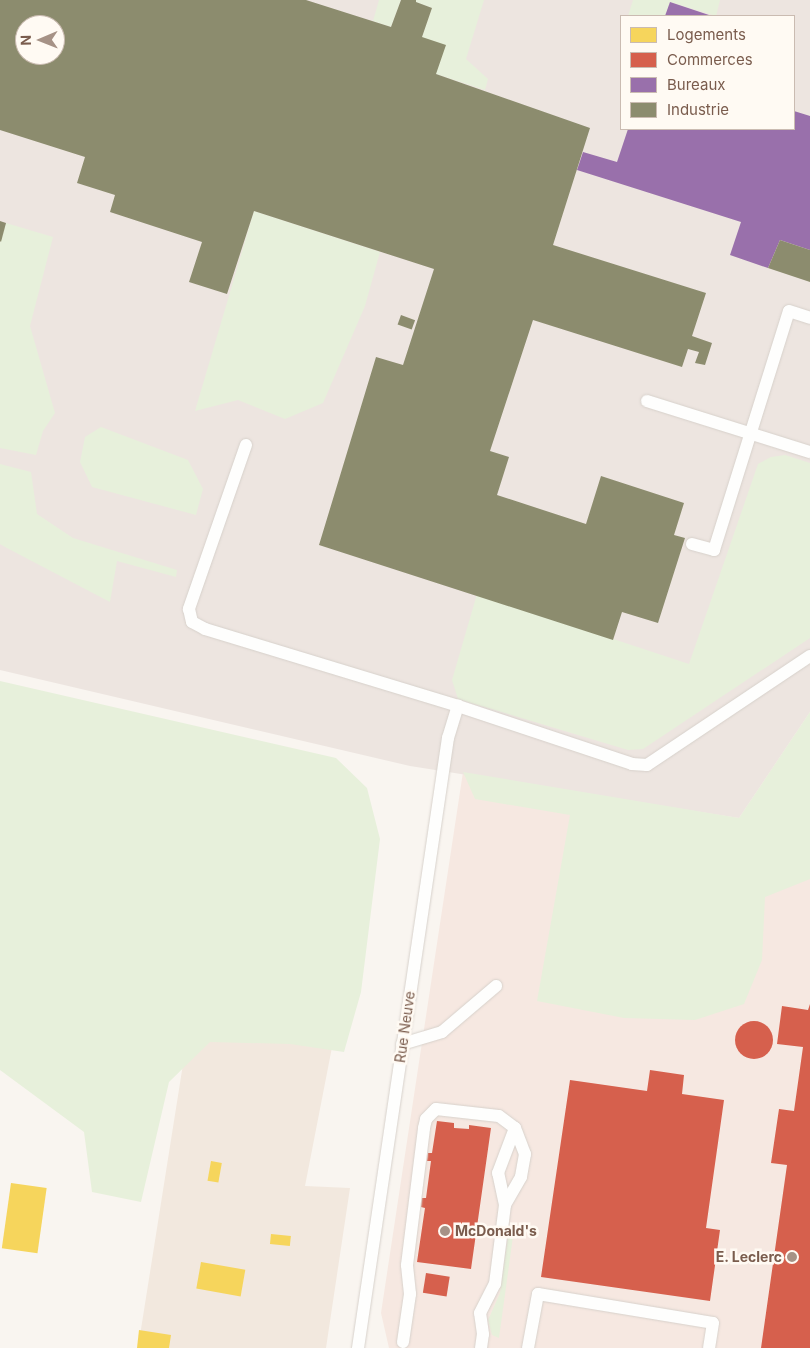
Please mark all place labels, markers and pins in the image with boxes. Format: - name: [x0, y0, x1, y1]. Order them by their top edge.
- place label: McDonald's: [455, 1223, 537, 1239]
- marker: McDonald's: [439, 1225, 451, 1237]
- place label: E. Leclerc: [715, 1249, 782, 1265]
- marker: E. Leclerc: [786, 1251, 798, 1263]

